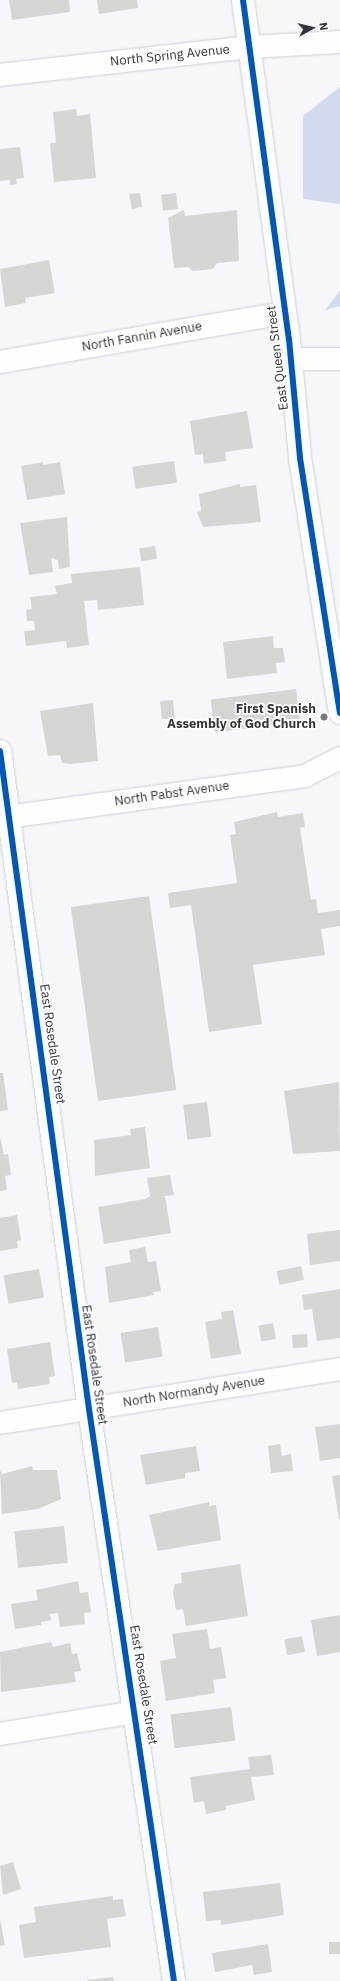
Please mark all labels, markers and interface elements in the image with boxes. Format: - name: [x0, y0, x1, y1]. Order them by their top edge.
- north arrow: [292, 8, 332, 48]
- text: N: [316, 21, 331, 31]
- street label: North Spring Avenue: [109, 42, 231, 70]
- street label: East Queen Street: [264, 305, 292, 411]
- street label: North Fannin Avenue: [81, 319, 203, 355]
- place label: First Spanish Assembly of God Church: [167, 702, 316, 733]
- marker: First Spanish Assembly of God Church: [319, 712, 329, 722]
- street label: North Pabst Avenue: [114, 778, 230, 810]
- street label: East Rosedale Street: [36, 983, 68, 1105]
- street label: East Rosedale Street: [78, 1304, 110, 1426]
- street label: North Normandy Avenue: [122, 1373, 266, 1411]
- street label: East Rosedale Street: [126, 1624, 160, 1746]

